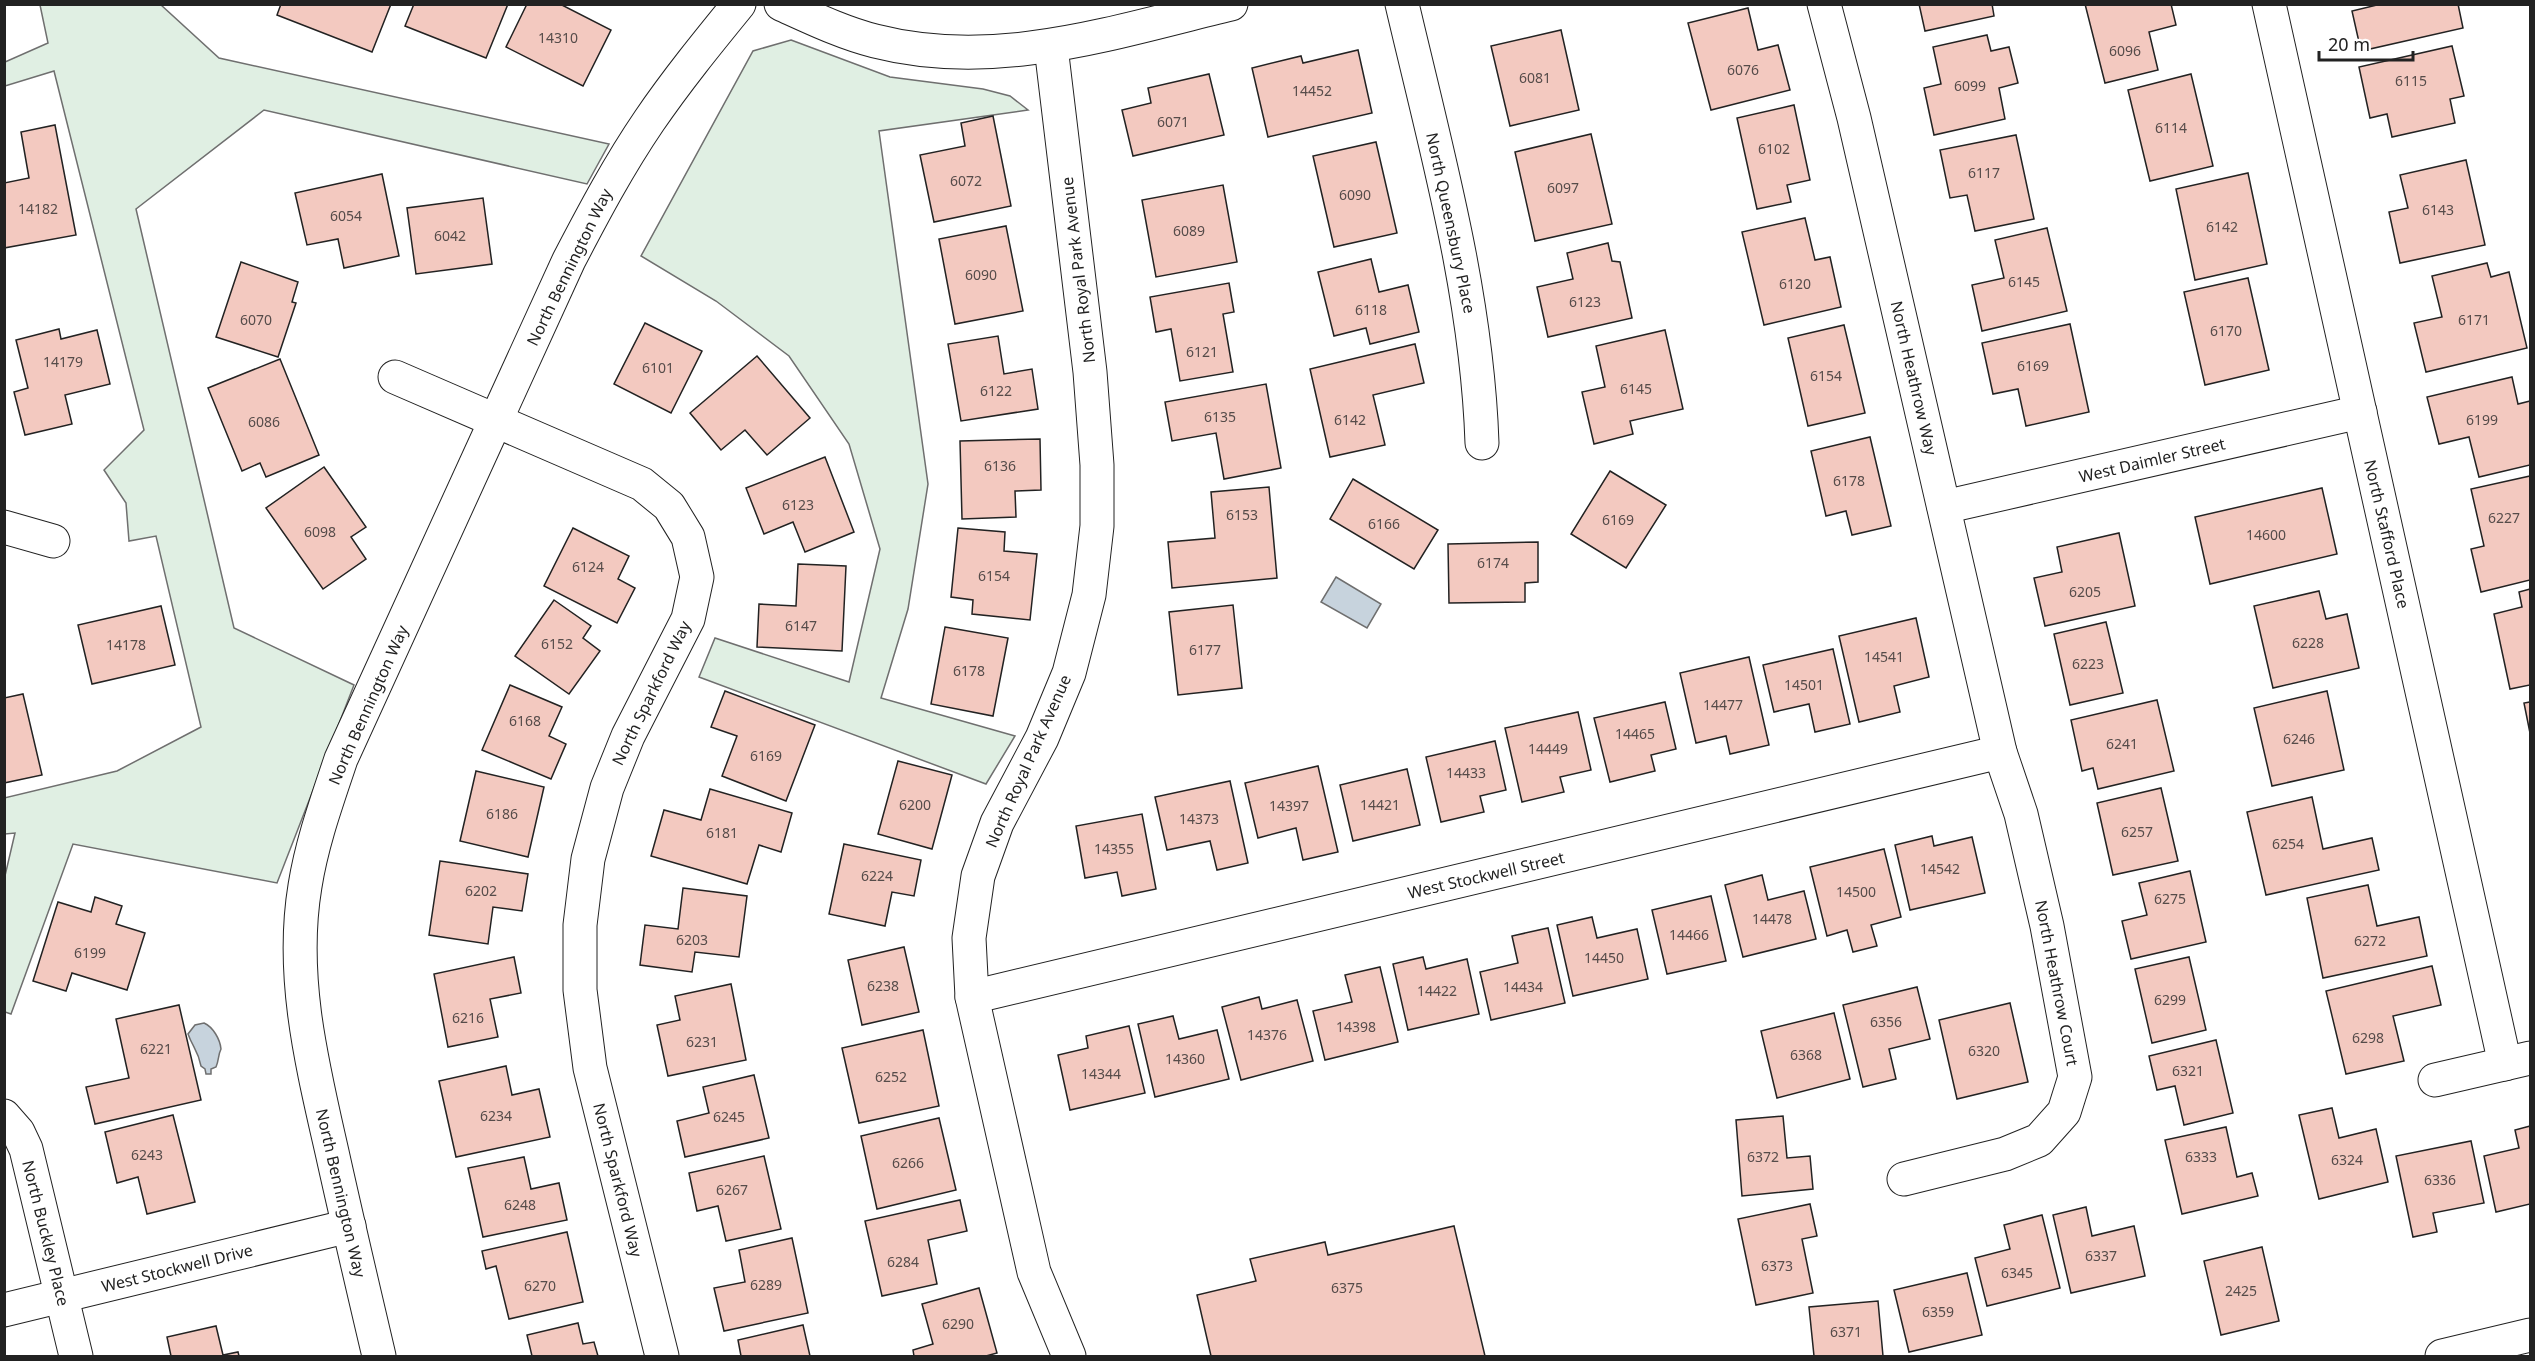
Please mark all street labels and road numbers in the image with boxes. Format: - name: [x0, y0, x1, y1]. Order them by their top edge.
- street label: North Queensbury Place: [1421, 131, 1481, 315]
- street label: North Royal Park Avenue: [1056, 176, 1100, 364]
- street label: North Bennington Way: [521, 184, 617, 349]
- street label: North Heathrow Way: [1886, 299, 1943, 458]
- street label: West Daimler Street: [2077, 432, 2228, 488]
- street label: North Stafford Place: [2359, 457, 2415, 611]
- street label: North Sparkford Way: [606, 616, 696, 769]
- street label: North Bennington Way: [323, 621, 413, 788]
- street label: North Royal Park Avenue: [980, 671, 1076, 851]
- street label: West Stockwell Street: [1405, 846, 1567, 904]
- street label: North Heathrow Court: [2030, 898, 2084, 1068]
- street label: North Sparkford Way: [588, 1101, 648, 1260]
- street label: North Bennington Way: [311, 1106, 371, 1280]
- street label: North Buckley Place: [17, 1158, 75, 1308]
- street label: West Stockwell Drive: [99, 1239, 255, 1297]

